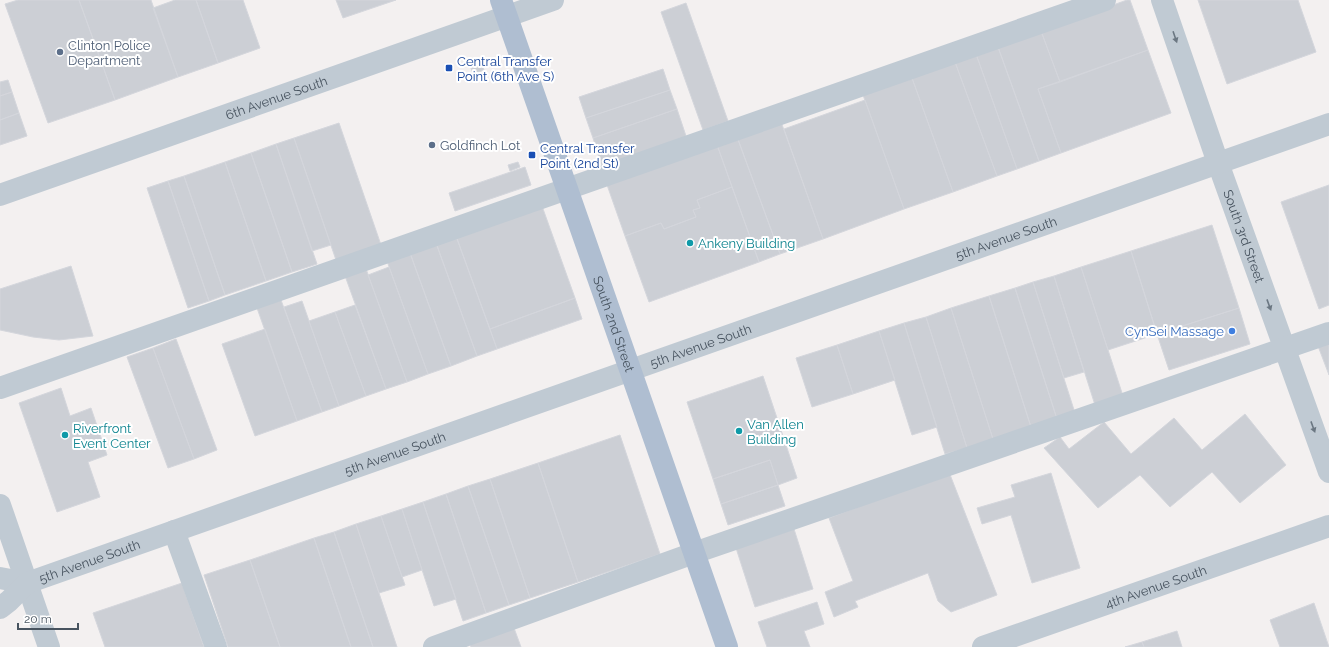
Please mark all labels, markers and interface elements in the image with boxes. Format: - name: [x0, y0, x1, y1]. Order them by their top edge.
- one-way arrow: [1172, 31, 1178, 43]
- place label: Clinton Police Department: [68, 38, 151, 68]
- marker: Clinton Police Department: [55, 47, 65, 57]
- place label: Central Transfer Point (6th Ave S): [457, 54, 554, 84]
- marker: Central Transfer Point (6th Ave S): [444, 63, 454, 73]
- street label: 6th Avenue South: [224, 73, 329, 123]
- place label: Goldfinch Lot: [440, 138, 521, 153]
- marker: Goldfinch Lot: [427, 140, 437, 150]
- place label: Central Transfer Point (2nd St): [540, 141, 635, 171]
- marker: Central Transfer Point (2nd St): [527, 150, 537, 160]
- street label: South 3rd Street: [1220, 188, 1268, 285]
- street label: 5th Avenue South: [954, 214, 1059, 263]
- place label: Ankeny Building: [698, 236, 795, 251]
- marker: Ankeny Building: [685, 238, 695, 248]
- street label: South 2nd Street: [590, 274, 638, 375]
- one-way arrow: [1266, 299, 1272, 311]
- street label: 5th Avenue South: [648, 321, 753, 371]
- place label: CynSei Massage: [1125, 324, 1224, 339]
- marker: CynSei Massage: [1227, 326, 1237, 336]
- place label: Van Allen Building: [747, 417, 804, 447]
- place label: Riverfront Event Center: [73, 421, 151, 451]
- one-way arrow: [1310, 422, 1316, 434]
- marker: Van Allen Building: [734, 426, 744, 436]
- street label: 5th Avenue South: [342, 429, 448, 479]
- marker: Riverfront Event Center: [60, 430, 70, 440]
- street label: 5th Avenue South: [37, 537, 142, 586]
- street label: 4th Avenue South: [1103, 562, 1209, 612]
- scale bar: [18, 605, 78, 631]
- text: 20 m: [24, 612, 52, 626]

